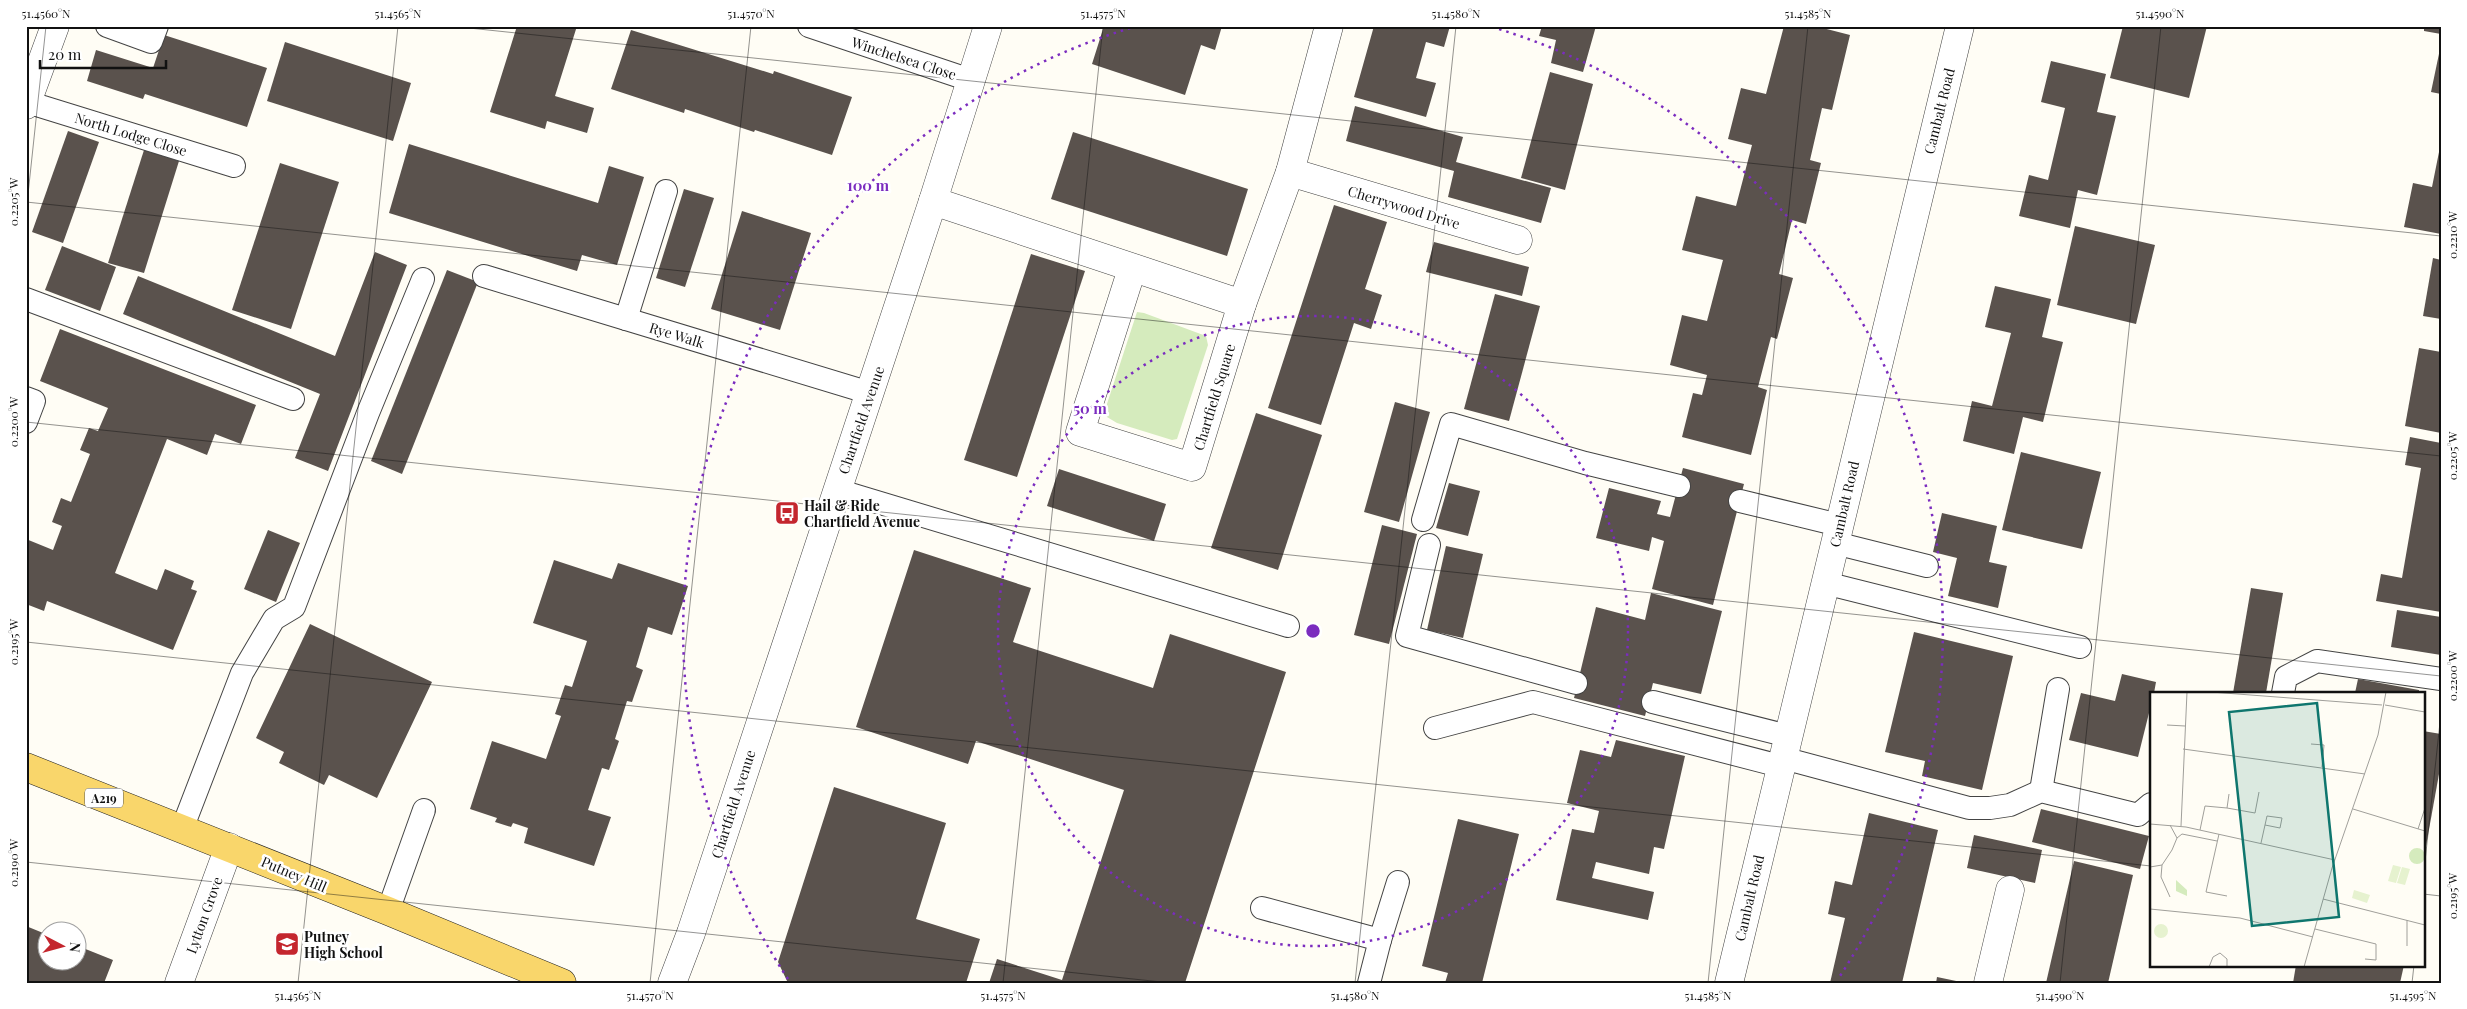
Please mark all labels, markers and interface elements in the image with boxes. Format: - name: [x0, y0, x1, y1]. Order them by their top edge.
- text: 51.4560°N: [22, 5, 71, 21]
- text: 51.4565°N: [375, 5, 422, 21]
- text: 51.4570°N: [727, 5, 775, 21]
- text: 51.4575°N: [1080, 5, 1126, 21]
- text: 51.4580°N: [1432, 5, 1481, 21]
- text: 51.4585°N: [1785, 5, 1832, 21]
- text: 51.4590°N: [2136, 5, 2185, 21]
- street label: Winchelsea Close: [848, 32, 959, 84]
- scale bar: [40, 38, 166, 70]
- text: 20 m: [48, 44, 82, 64]
- street label: Cambalt Road: [1919, 66, 1959, 156]
- street label: North Lodge Close: [72, 108, 190, 160]
- text: 100 m: [847, 175, 890, 195]
- text: 0.2205°W: [5, 178, 21, 226]
- street label: Cherrywood Drive: [1346, 181, 1462, 233]
- text: 0.2210°W: [2444, 211, 2460, 259]
- street label: Rye Walk: [647, 318, 707, 352]
- street label: Chartfield Square: [1189, 341, 1239, 453]
- street label: Chartfield Avenue: [834, 363, 888, 477]
- text: 0.2200°W: [5, 397, 21, 447]
- text: 50 m: [1073, 398, 1107, 418]
- text: 0.2205°W: [2444, 432, 2460, 480]
- street label: Cambalt Road: [1825, 459, 1863, 549]
- place label: Hail & Ride Chartfield Avenue: [804, 496, 920, 531]
- bus stop icon: Hail & Ride Chartfield Avenue: [774, 500, 800, 526]
- text: 0.2195°W: [5, 619, 21, 665]
- centre of rings: [1304, 622, 1322, 640]
- text: 0.2200°W: [2444, 651, 2460, 701]
- inset map: [2150, 692, 2424, 966]
- street label: Chartfield Avenue: [707, 747, 759, 861]
- road number: A219: [85, 788, 123, 808]
- text: 0.2190°W: [5, 839, 21, 887]
- street label: Putney Hill: [258, 852, 330, 896]
- street label: Cambalt Road: [1730, 853, 1768, 943]
- text: 0.2195°W: [2444, 873, 2460, 919]
- street label: Lytton Grove: [181, 874, 227, 956]
- north arrow: [38, 922, 88, 972]
- place label: Putney High School: [304, 927, 383, 962]
- school or university icon: Putney High School: [274, 931, 300, 957]
- text: N: [65, 941, 85, 953]
- text: 51.4565°N: [275, 987, 322, 1003]
- text: 51.4570°N: [626, 987, 674, 1003]
- text: 51.4575°N: [980, 987, 1026, 1003]
- text: 51.4580°N: [1331, 987, 1380, 1003]
- text: 51.4585°N: [1685, 987, 1732, 1003]
- text: 51.4590°N: [2036, 987, 2085, 1003]
- text: 51.4595°N: [2390, 987, 2437, 1003]

